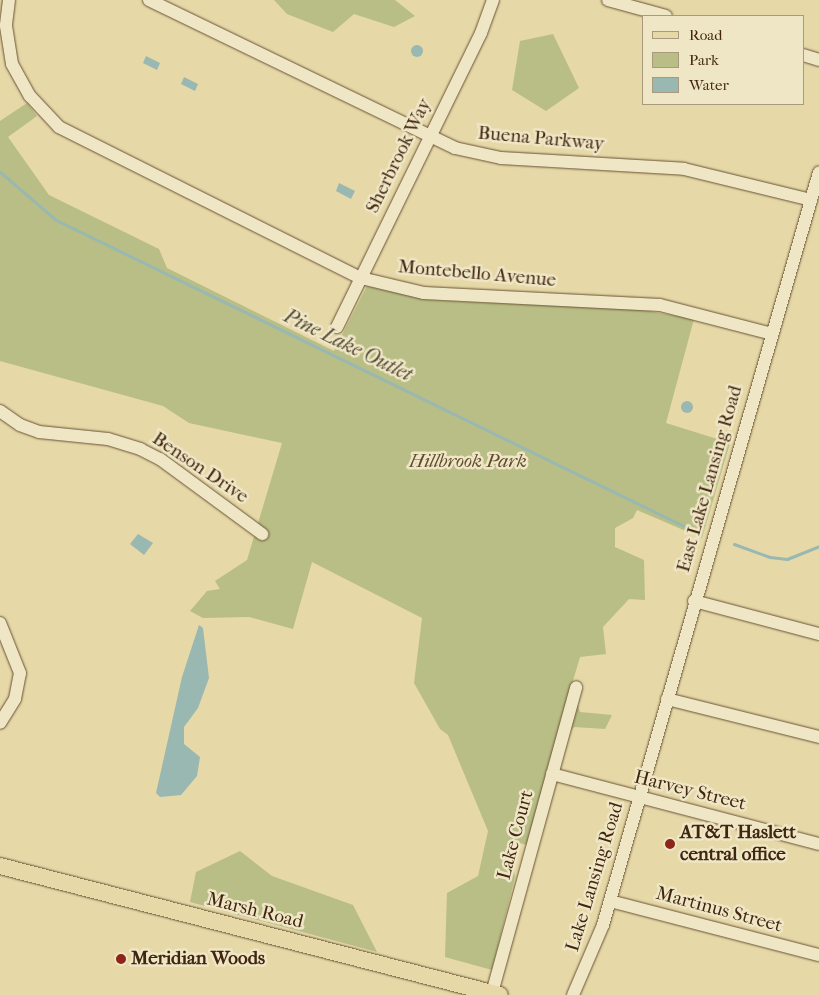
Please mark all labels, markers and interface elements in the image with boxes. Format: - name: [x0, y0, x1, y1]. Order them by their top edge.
- legend: [642, 15, 804, 105]
- text: Road: [689, 26, 722, 44]
- text: Park: [689, 51, 719, 69]
- text: Water: [689, 76, 729, 94]
- street label: Sherbrook Way: [361, 95, 437, 217]
- street label: Buena Parkway: [477, 122, 605, 156]
- street label: Montebello Avenue: [397, 256, 557, 292]
- water label: Pine Lake Outlet: [280, 304, 416, 386]
- street label: East Lake Lansing Road: [672, 383, 748, 575]
- street label: Benson Drive: [148, 428, 252, 508]
- park label: Hillbrook Park: [409, 451, 527, 473]
- street label: Harvey Street: [632, 766, 748, 816]
- street label: Lake Court: [493, 788, 539, 882]
- street label: Lake Lansing Road: [561, 800, 629, 954]
- place label: AT&T Haslett central office: [680, 822, 796, 866]
- marker: AT&T Haslett central office: [664, 838, 676, 850]
- street label: Martinus Street: [653, 882, 785, 938]
- street label: Marsh Road: [205, 888, 305, 934]
- place label: Meridian Woods: [131, 948, 265, 970]
- marker: Meridian Woods: [115, 953, 127, 965]

